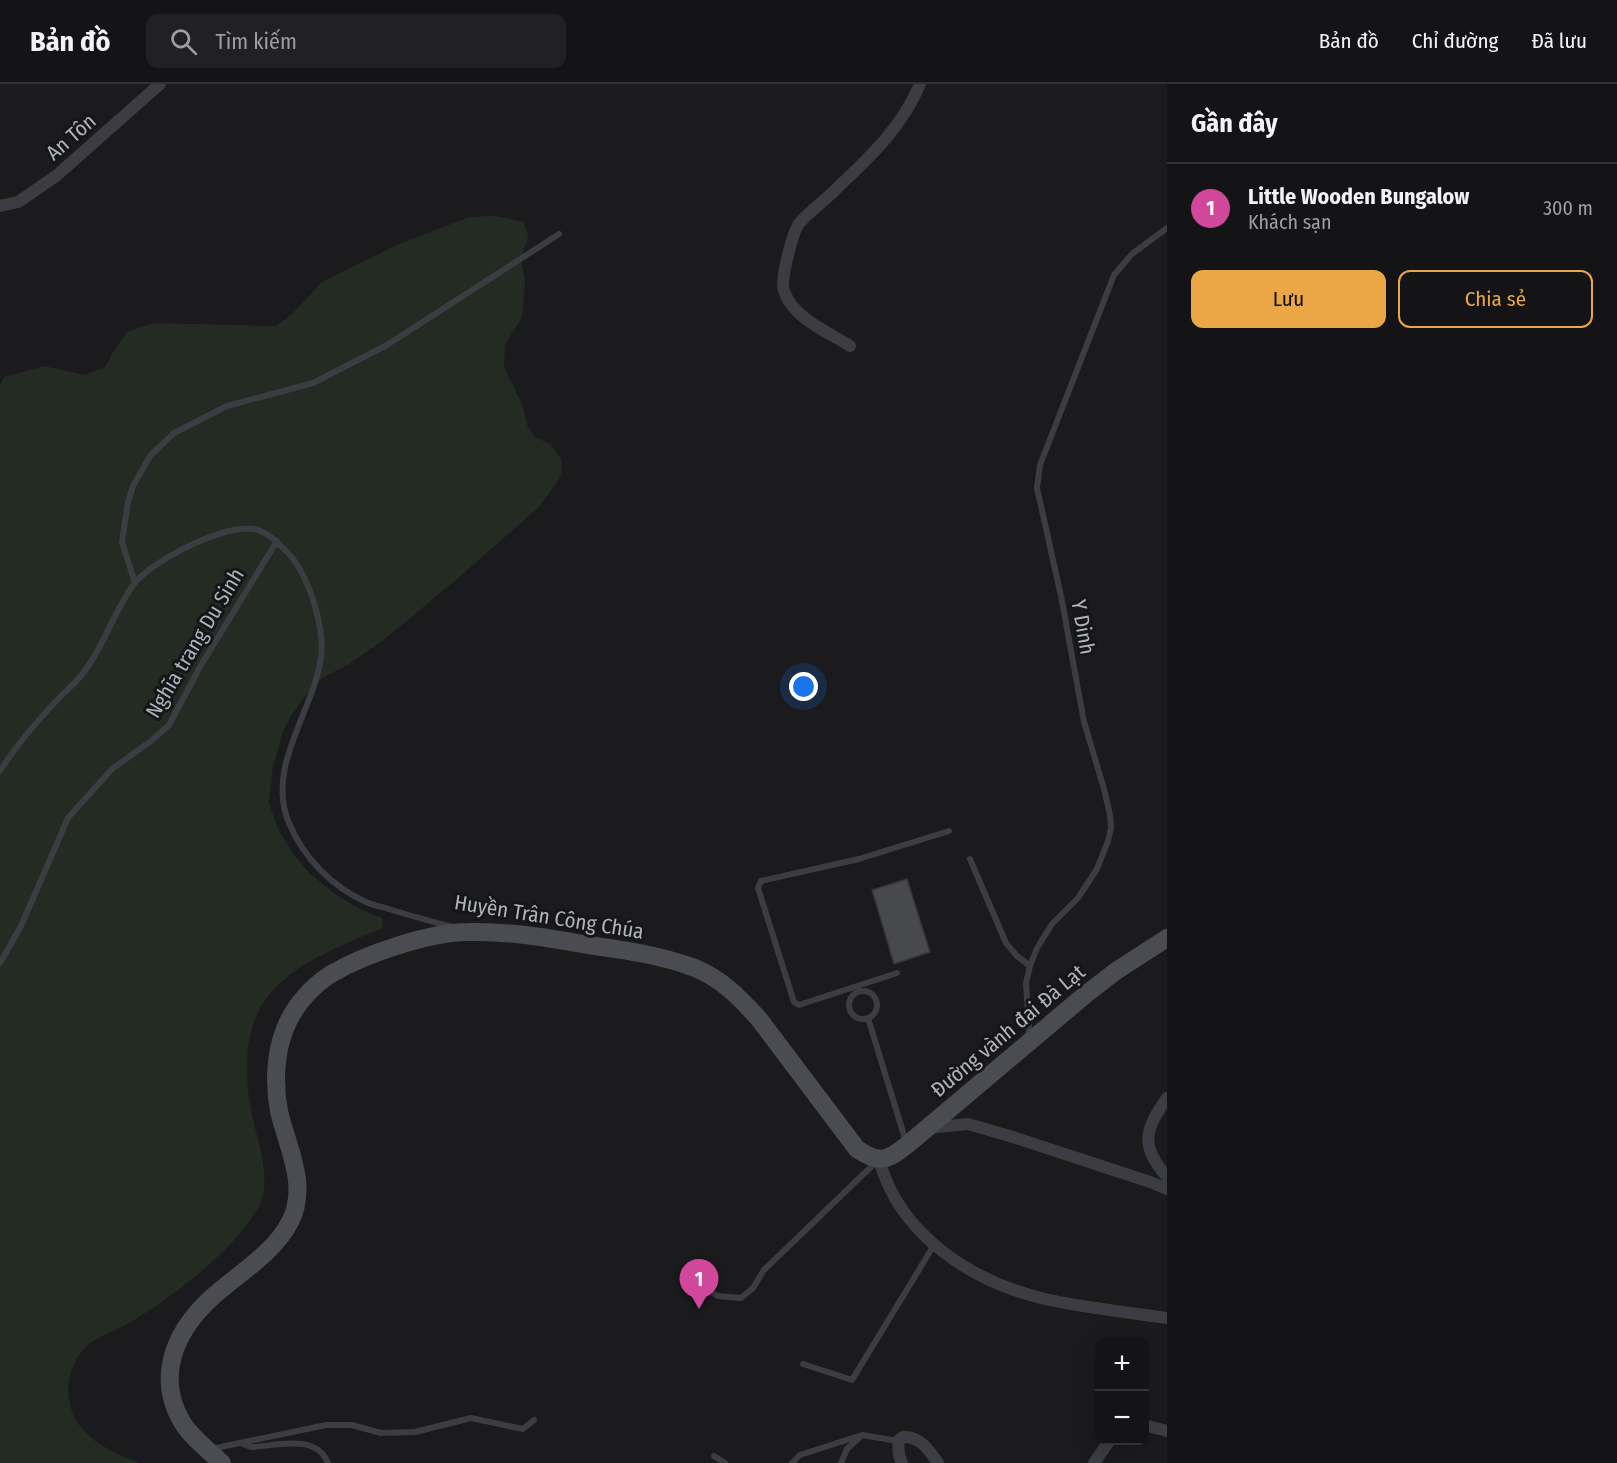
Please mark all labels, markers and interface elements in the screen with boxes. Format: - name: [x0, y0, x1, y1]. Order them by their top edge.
- search box: [146, 14, 566, 68]
- text: Bản đồ: [30, 25, 110, 58]
- icon: search: [167, 25, 200, 58]
- text: Tìm kiếm: [215, 28, 297, 55]
- text: Bản đồ: [1319, 28, 1379, 54]
- text: Chỉ đường: [1412, 28, 1498, 54]
- text: Đã lưu: [1531, 28, 1587, 54]
- street label: An Tôn: [41, 108, 101, 166]
- text: Gần đây: [1191, 108, 1278, 139]
- text: Little Wooden Bungalow: [1248, 183, 1469, 210]
- text: 1: [1206, 196, 1215, 220]
- text: 300 m: [1543, 196, 1593, 220]
- text: Khách sạn: [1248, 210, 1331, 234]
- button: Lưu: [1191, 270, 1386, 328]
- button: Chia sẻ: [1398, 270, 1593, 328]
- street label: Nghĩa trang Du Sinh: [140, 563, 250, 723]
- street label: Y Dinh: [1065, 598, 1101, 656]
- your location: [789, 672, 818, 701]
- street label: Huyền Trân Công Chúa: [452, 889, 646, 945]
- street label: Đường vành đai Đà Lạt: [926, 959, 1090, 1103]
- pin: 1: [680, 1260, 718, 1309]
- map controls: [1095, 1337, 1149, 1445]
- button: +: [1095, 1337, 1149, 1391]
- button: −: [1095, 1391, 1149, 1445]

